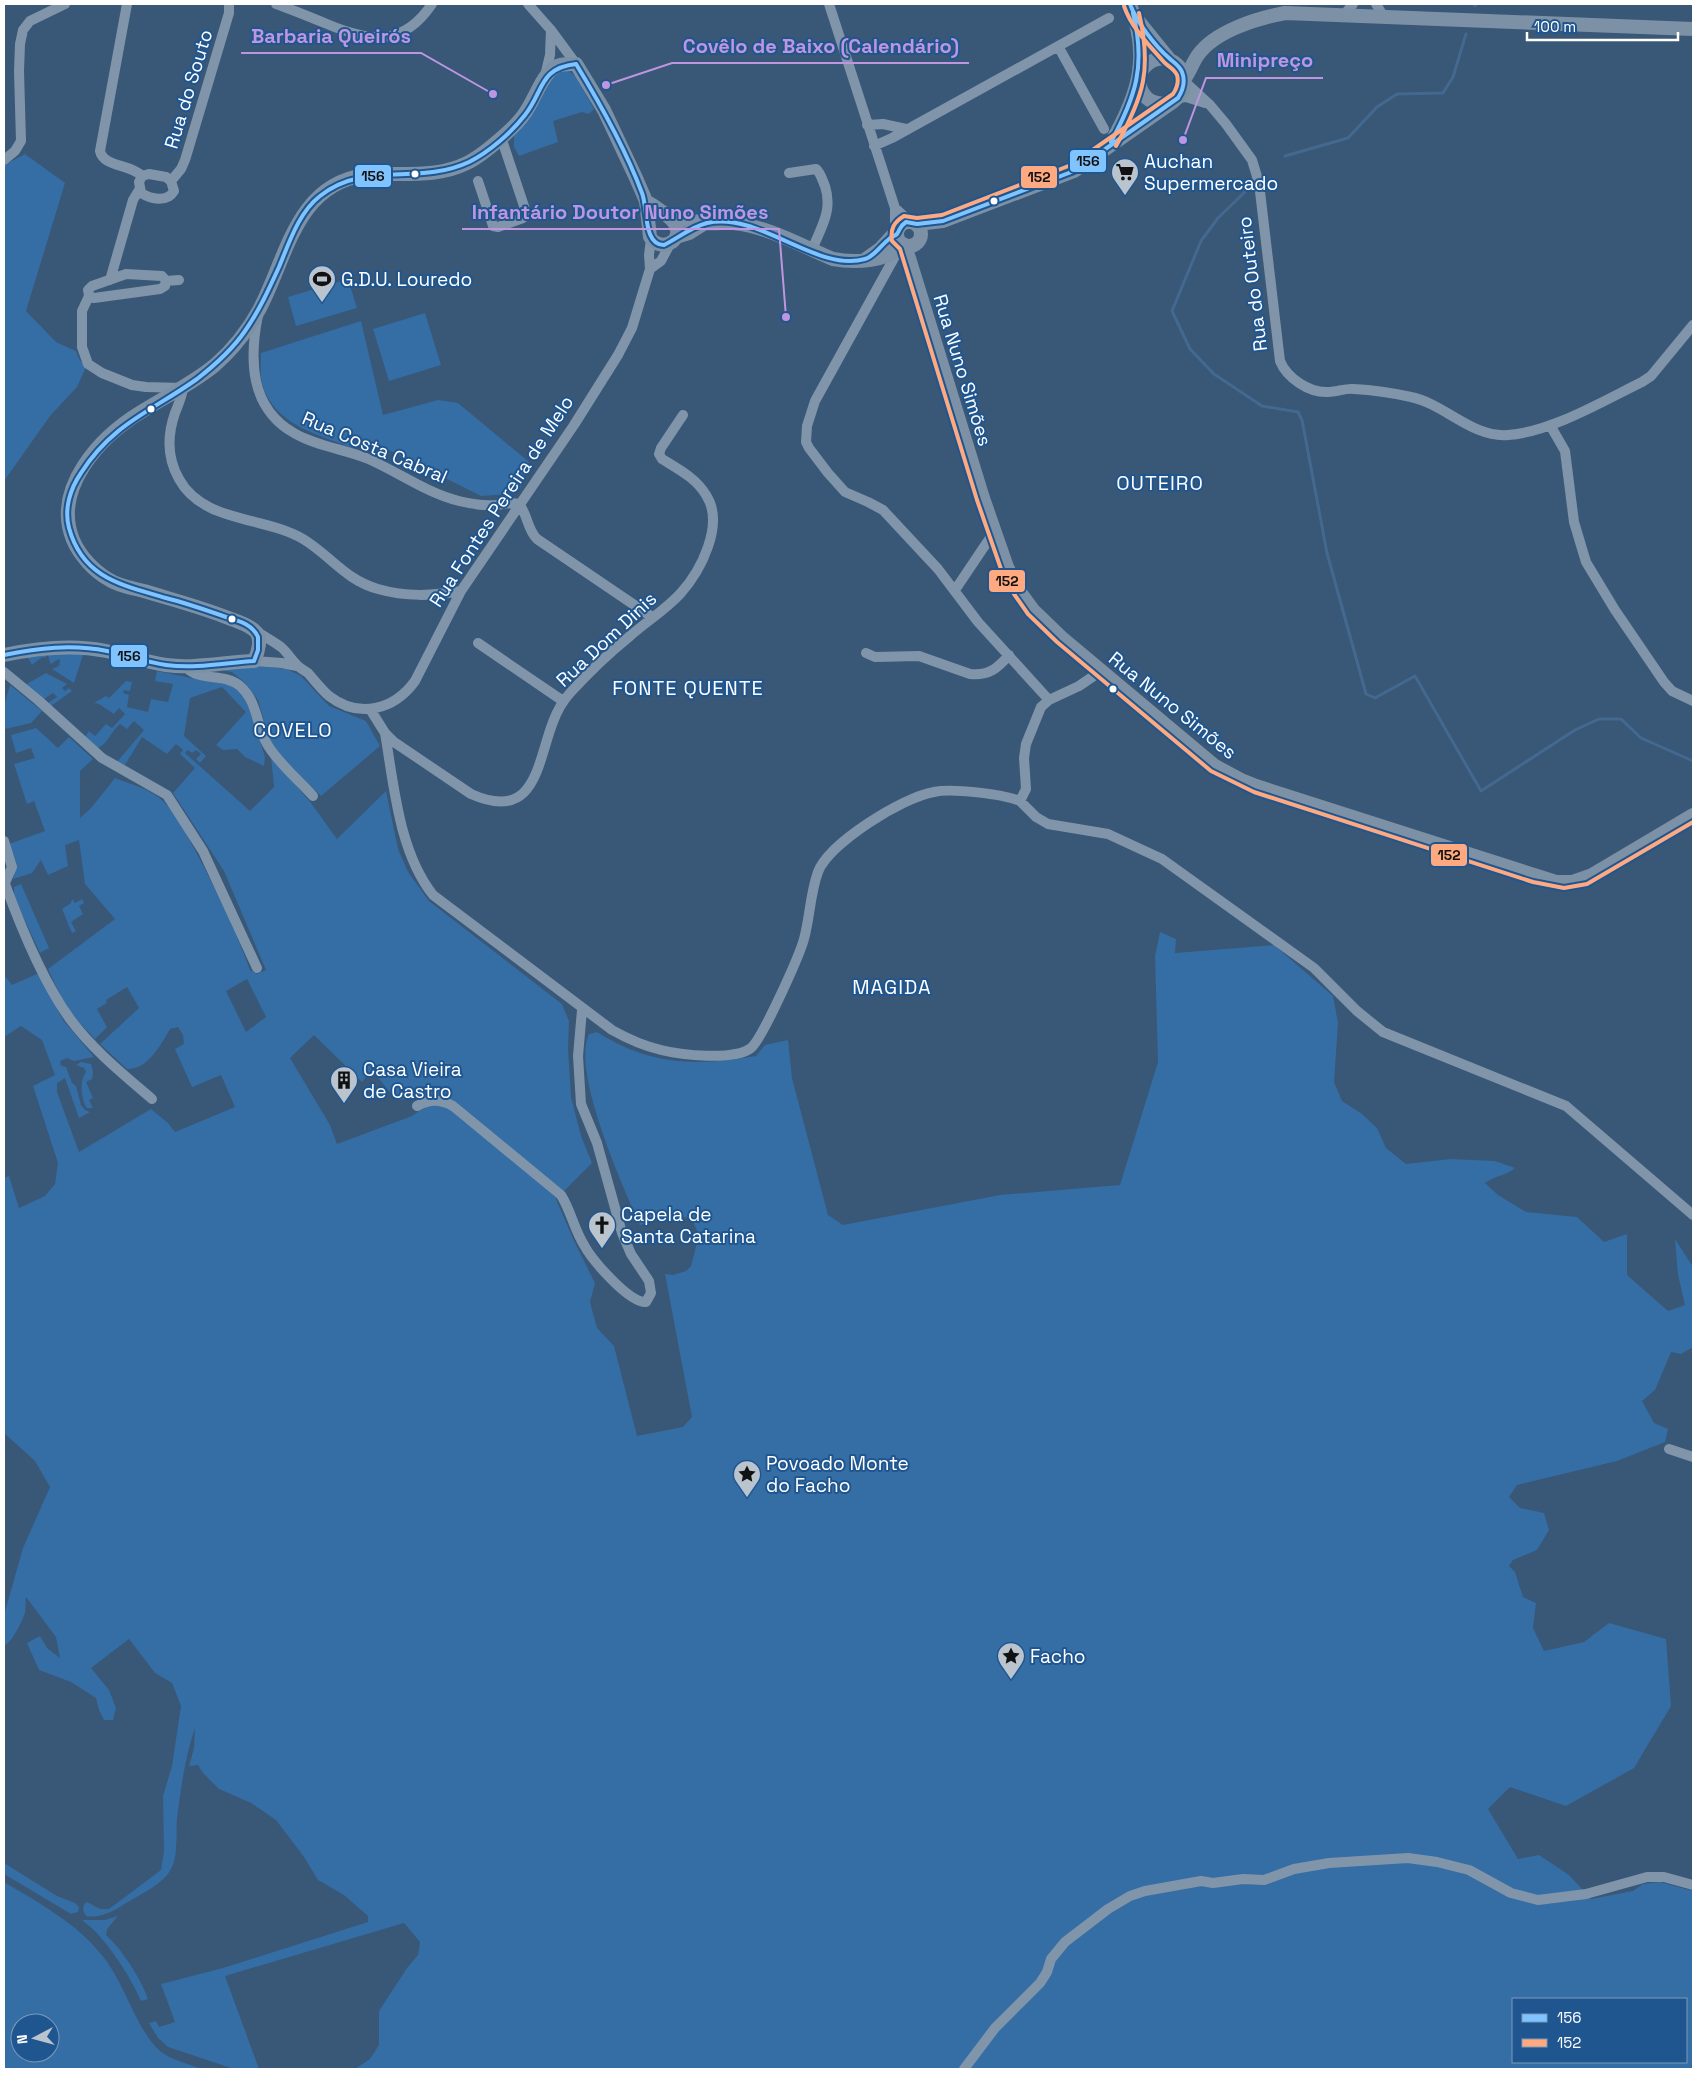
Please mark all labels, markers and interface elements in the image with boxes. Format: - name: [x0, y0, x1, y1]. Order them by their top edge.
- scale bar: [1527, 10, 1678, 42]
- text: 100 m: [1534, 17, 1576, 36]
- callout: Barbaria Queirós: [241, 18, 421, 53]
- text: Barbaria Queirós: [251, 23, 411, 49]
- street label: Rua do Souto: [158, 26, 218, 152]
- callout: Covêlo de Baixo (Calendário): [672, 28, 969, 63]
- text: Covêlo de Baixo (Calendário): [683, 33, 959, 59]
- callout: Minipreço: [1206, 43, 1323, 78]
- text: Minipreço: [1217, 47, 1313, 73]
- line badge: 156: [1069, 149, 1107, 173]
- place label: Auchan Supermercado: [1144, 149, 1278, 196]
- text: 156: [1076, 152, 1100, 170]
- supermarket icon: Auchan Supermercado: [1110, 157, 1140, 196]
- line badge: 156: [354, 164, 392, 188]
- line badge: 152: [1020, 165, 1058, 189]
- text: 156: [361, 167, 385, 185]
- text: 152: [1028, 168, 1050, 186]
- unlabelled marker: [410, 169, 420, 179]
- callout: Infantário Doutor Nuno Simões: [462, 194, 779, 229]
- unlabelled marker: [989, 196, 999, 206]
- text: Infantário Doutor Nuno Simões: [472, 199, 768, 225]
- street label: Rua do Outeiro: [1232, 215, 1273, 353]
- sports icon: G.D.U. Louredo: [307, 264, 337, 303]
- place label: G.D.U. Louredo: [341, 267, 472, 292]
- street label: Rua Nuno Simões: [928, 291, 998, 449]
- street label: Rua Fontes Pereira de Melo: [424, 391, 579, 612]
- unlabelled marker: [146, 404, 156, 414]
- street label: Rua Costa Cabral: [298, 406, 451, 489]
- district label: OUTEIRO: [1116, 470, 1204, 496]
- line badge: 152: [988, 569, 1026, 593]
- text: 152: [996, 572, 1018, 590]
- street label: Rua Dom Dinis: [551, 586, 662, 692]
- unlabelled marker: [227, 614, 237, 624]
- line badge: 156: [110, 644, 148, 668]
- street label: Rua Nuno Simões: [1104, 646, 1242, 765]
- text: 156: [117, 647, 141, 665]
- district label: FONTE QUENTE: [612, 675, 764, 701]
- unlabelled marker: [1108, 684, 1118, 694]
- district label: COVELO: [253, 717, 333, 743]
- line badge: 152: [1430, 843, 1468, 867]
- text: 152: [1438, 846, 1460, 864]
- district label: MAGIDA: [852, 974, 932, 1000]
- place label: Casa Vieira de Castro: [363, 1057, 462, 1104]
- building icon: Casa Vieira de Castro: [329, 1065, 359, 1104]
- place label: Capela de Santa Catarina: [621, 1202, 756, 1249]
- church icon: Capela de Santa Catarina: [587, 1210, 617, 1249]
- place label: Povoado Monte do Facho: [766, 1451, 909, 1498]
- place icon: Povoado Monte do Facho: [732, 1459, 762, 1498]
- place icon: Facho: [996, 1641, 1026, 1680]
- place label: Facho: [1030, 1644, 1086, 1669]
- legend: [1512, 1998, 1687, 2063]
- text: 156: [1557, 2008, 1581, 2027]
- north arrow: [10, 2013, 60, 2063]
- text: 152: [1557, 2033, 1581, 2052]
- text: N: [13, 2034, 32, 2045]

